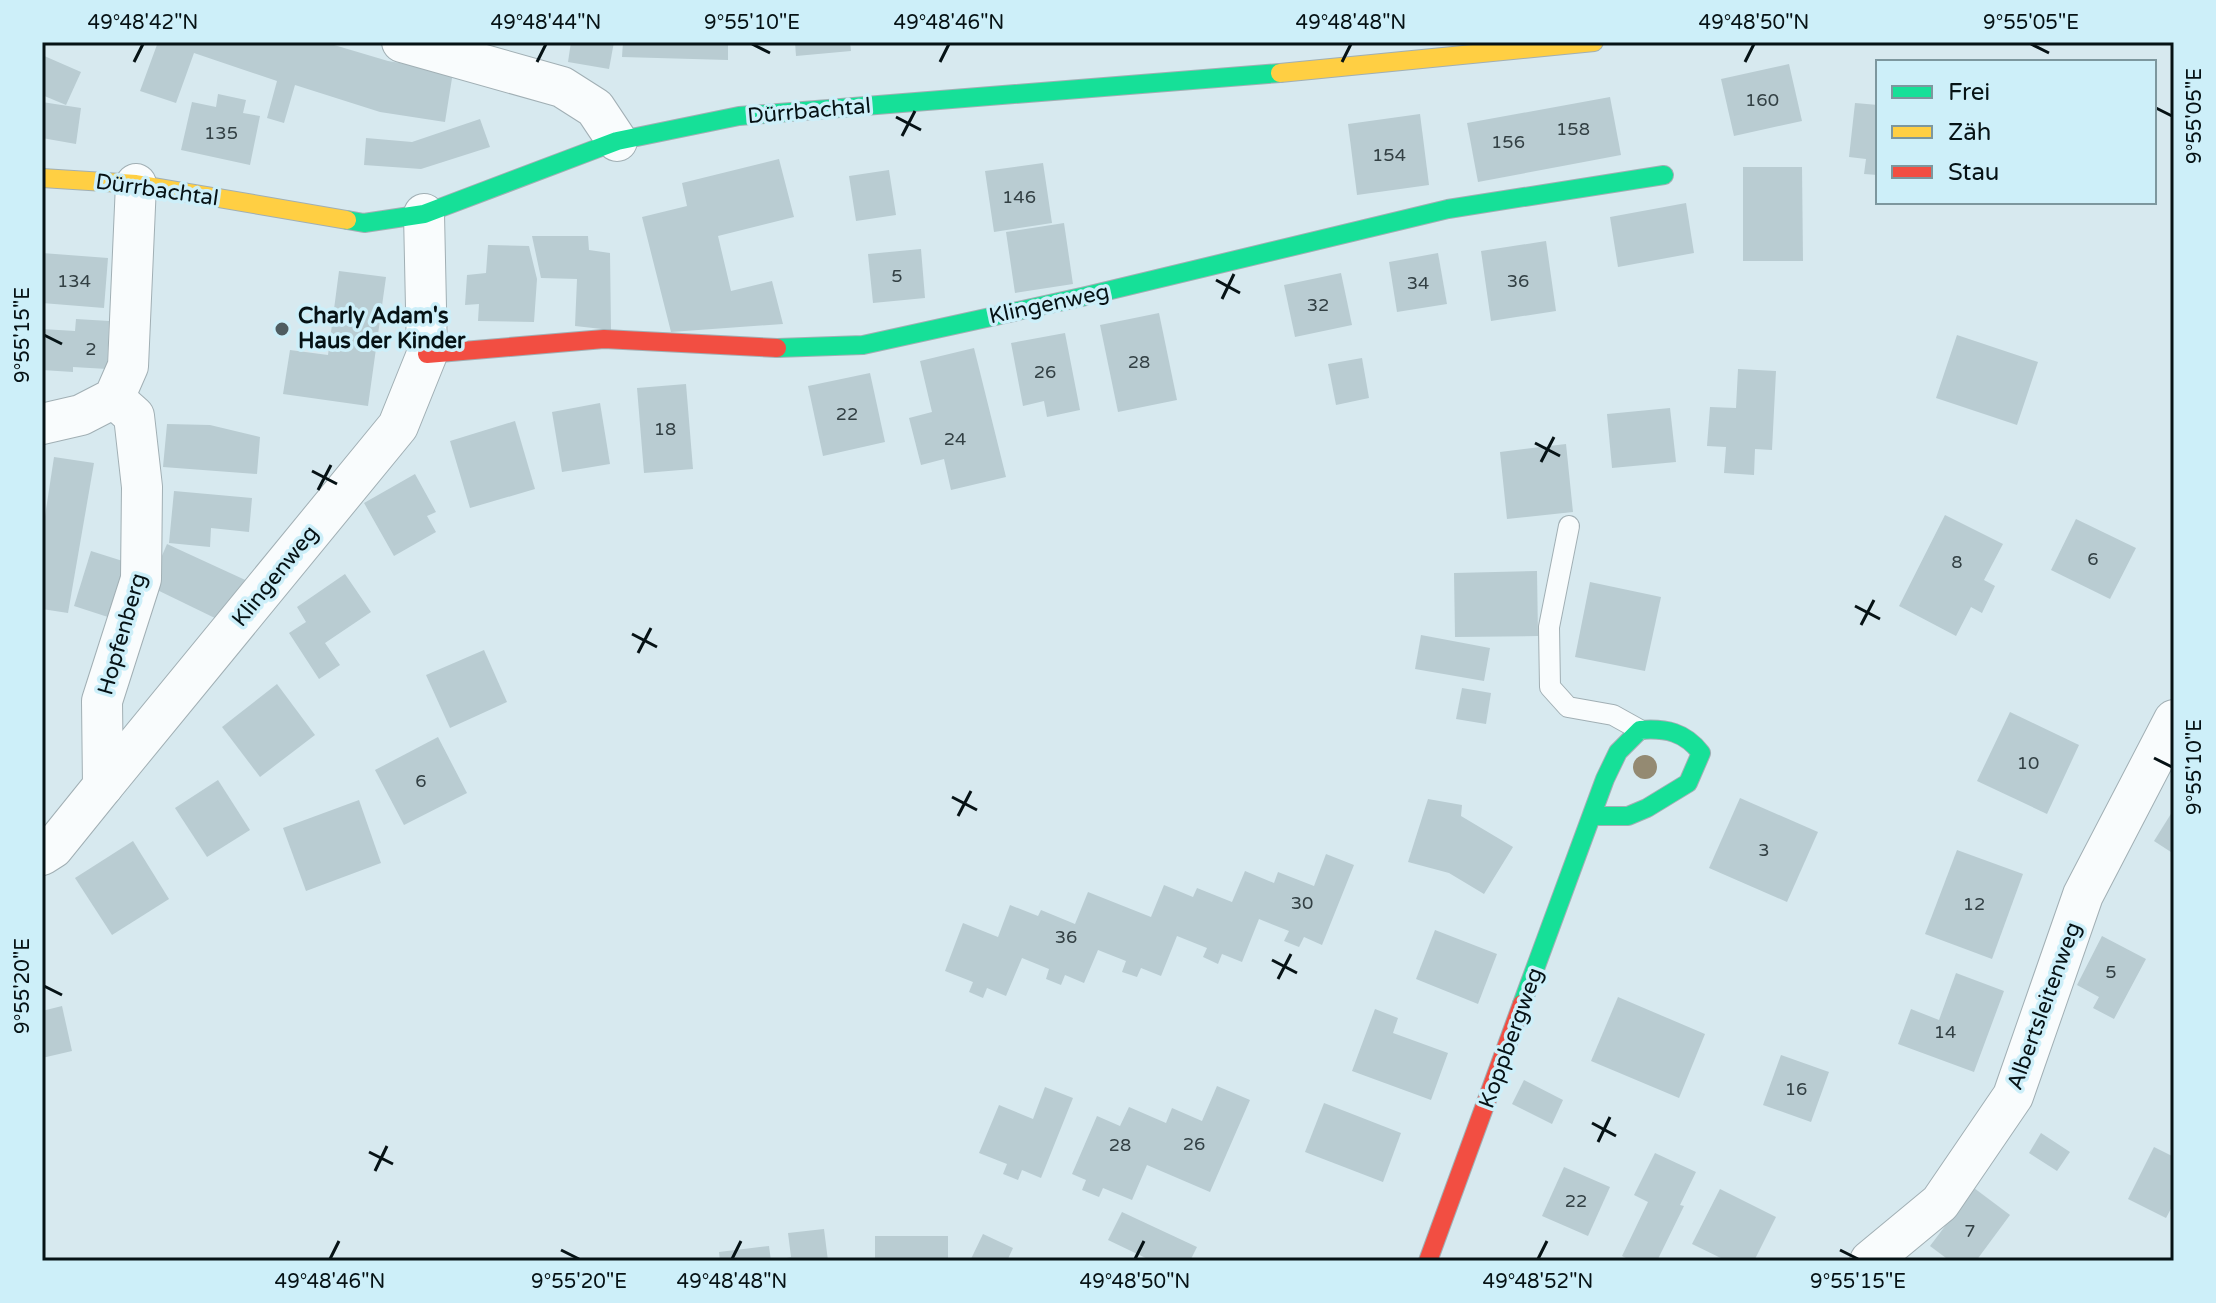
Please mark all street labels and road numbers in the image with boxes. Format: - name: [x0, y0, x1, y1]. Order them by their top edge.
- street label: Dürrbachtal: [746, 93, 872, 129]
- street label: Dürrbachtal: [94, 169, 220, 211]
- street label: Klingenweg: [987, 279, 1111, 329]
- street label: Klingenweg: [226, 520, 324, 632]
- street label: Hopfenberg: [92, 570, 152, 698]
- street label: Albertsleitenweg: [2002, 919, 2086, 1093]
- street label: Koppbergweg: [1474, 964, 1548, 1112]

